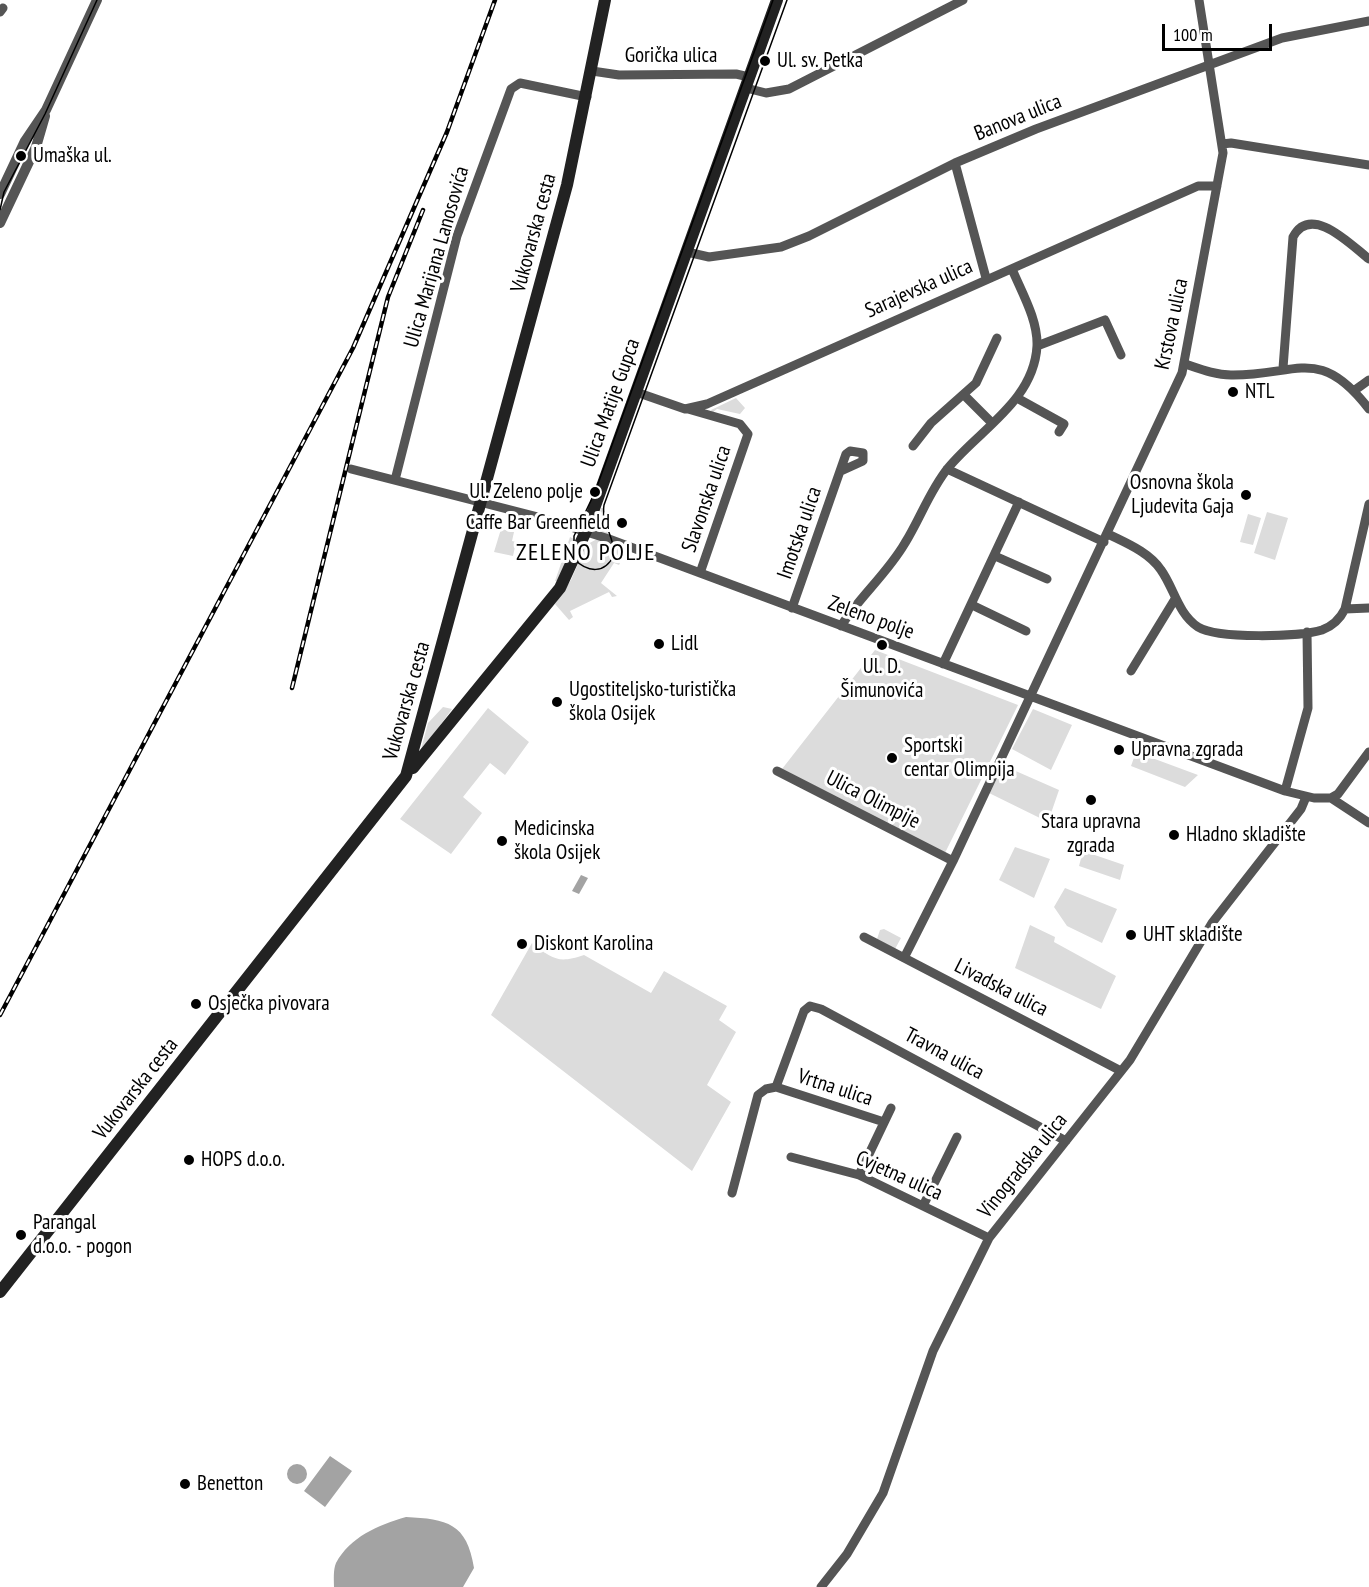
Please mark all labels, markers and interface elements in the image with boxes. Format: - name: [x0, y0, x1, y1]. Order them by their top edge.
- scale bar: [1165, 12, 1274, 50]
- text: 100 m: [1173, 23, 1213, 46]
- street label: Gorička ulica: [625, 43, 717, 69]
- place label: Ul. sv. Petka: [777, 48, 863, 74]
- marker: Ul. sv. Petka: [758, 54, 772, 68]
- street label: Banova ulica: [971, 89, 1065, 147]
- place label: Umaška ul.: [33, 143, 112, 169]
- marker: Umaška ul.: [14, 149, 28, 163]
- street label: Ulica Marijana Lanosovića: [399, 163, 475, 351]
- street label: Vukovarska cesta: [506, 171, 562, 295]
- street label: Sarajevska ulica: [861, 254, 977, 324]
- street label: Krstova ulica: [1150, 276, 1194, 372]
- street label: Ulica Matije Gupca: [576, 335, 646, 471]
- place label: NTL: [1245, 379, 1274, 405]
- marker: NTL: [1226, 385, 1240, 399]
- street label: Slavonska ulica: [677, 442, 737, 556]
- place label: Osnovna škola Ljudevita Gaja: [1130, 470, 1234, 520]
- place label: Ul. Zeleno polje: [469, 479, 583, 505]
- street label: Imotska ulica: [772, 484, 828, 582]
- marker: Ul. Zeleno polje: [588, 485, 602, 499]
- marker: Osnovna škola Ljudevita Gaja: [1239, 488, 1253, 502]
- place label: Caffe Bar Greenfield: [466, 510, 610, 536]
- marker: Caffe Bar Greenfield: [615, 516, 629, 530]
- district label: ZELENO POLJE: [516, 539, 656, 567]
- street label: Zeleno polje: [825, 591, 917, 645]
- place label: Lidl: [671, 631, 698, 657]
- marker: Lidl: [652, 637, 666, 651]
- marker: Ul. D. Šimunovića: [875, 638, 889, 652]
- street label: Vukovarska cesta: [378, 639, 436, 763]
- place label: Ul. D. Šimunovića: [841, 654, 923, 704]
- place label: Ugostiteljsko-turistička škola Osijek: [569, 677, 736, 727]
- marker: Ugostiteljsko-turistička škola Osijek: [550, 695, 564, 709]
- place label: Sportski centar Olimpija: [904, 733, 1015, 783]
- place label: Upravna zgrada: [1131, 737, 1243, 763]
- marker: Upravna zgrada: [1112, 743, 1126, 757]
- marker: Sportski centar Olimpija: [885, 751, 899, 765]
- street label: Ulica Olimpije: [822, 766, 924, 834]
- marker: Stara upravna zgrada: [1084, 793, 1098, 807]
- place label: Stara upravna zgrada: [1041, 809, 1141, 859]
- place label: Medicinska škola Osijek: [514, 816, 600, 866]
- place label: Hladno skladište: [1186, 822, 1306, 848]
- marker: Hladno skladište: [1167, 828, 1181, 842]
- marker: Medicinska škola Osijek: [495, 834, 509, 848]
- place label: UHT skladište: [1143, 922, 1243, 948]
- marker: UHT skladište: [1124, 928, 1138, 942]
- place label: Diskont Karolina: [534, 931, 653, 957]
- marker: Diskont Karolina: [515, 937, 529, 951]
- street label: Livadska ulica: [950, 954, 1052, 1022]
- place label: Osječka pivovara: [208, 991, 330, 1017]
- marker: Osječka pivovara: [189, 997, 203, 1011]
- street label: Travna ulica: [900, 1023, 988, 1085]
- street label: Vukovarska cesta: [88, 1033, 184, 1145]
- street label: Vrtna ulica: [794, 1064, 876, 1112]
- street label: Vinogradska ulica: [973, 1109, 1073, 1223]
- street label: Cvjetna ulica: [852, 1146, 946, 1206]
- place label: HOPS d.o.o.: [201, 1147, 285, 1173]
- marker: HOPS d.o.o.: [182, 1153, 196, 1167]
- place label: Parangal d.o.o. - pogon: [33, 1210, 132, 1260]
- marker: Parangal d.o.o. - pogon: [14, 1228, 28, 1242]
- place label: Benetton: [197, 1471, 263, 1497]
- marker: Benetton: [178, 1477, 192, 1491]

